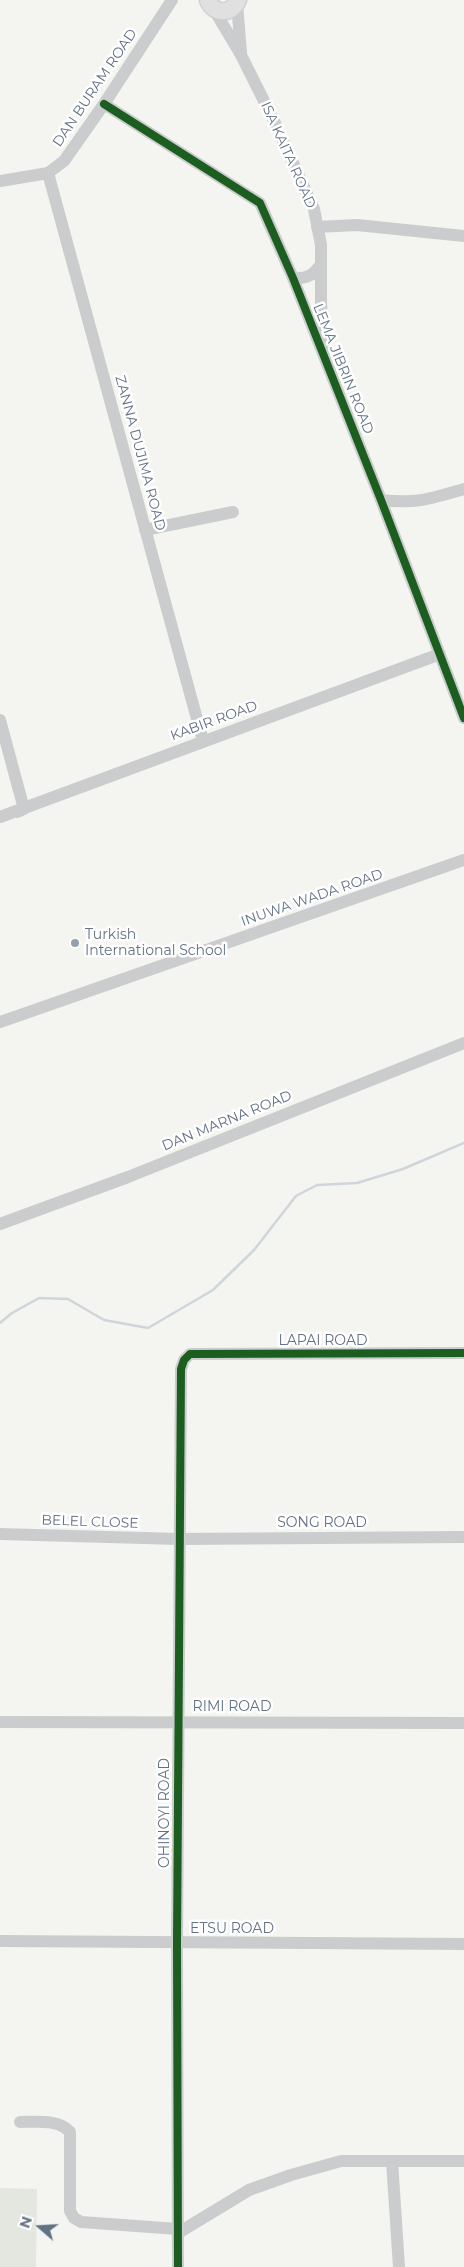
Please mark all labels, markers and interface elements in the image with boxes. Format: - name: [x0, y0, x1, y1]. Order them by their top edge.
- street label: DAN BURAM ROAD: [49, 26, 141, 150]
- street label: ISA KAITA ROAD: [257, 99, 319, 211]
- street label: LEMA JIBRIN ROAD: [309, 301, 377, 437]
- street label: ZANNA DUJIMA ROAD: [111, 374, 169, 532]
- street label: KABIR ROAD: [168, 697, 260, 745]
- street label: INUWA WADA ROAD: [239, 866, 385, 930]
- place label: Turkish International School: [85, 927, 226, 960]
- marker: Turkish International School: [69, 937, 81, 949]
- street label: DAN MARNA ROAD: [160, 1087, 294, 1155]
- street label: LAPAI ROAD: [279, 1333, 367, 1349]
- street label: BELEL CLOSE: [41, 1512, 139, 1532]
- street label: SONG ROAD: [277, 1515, 367, 1531]
- street label: RIMI ROAD: [193, 1699, 271, 1715]
- street label: OHINOYI ROAD: [157, 1758, 173, 1868]
- street label: ETSU ROAD: [190, 1921, 274, 1937]
- north arrow: [15, 2202, 65, 2252]
- text: N: [15, 2214, 36, 2230]

